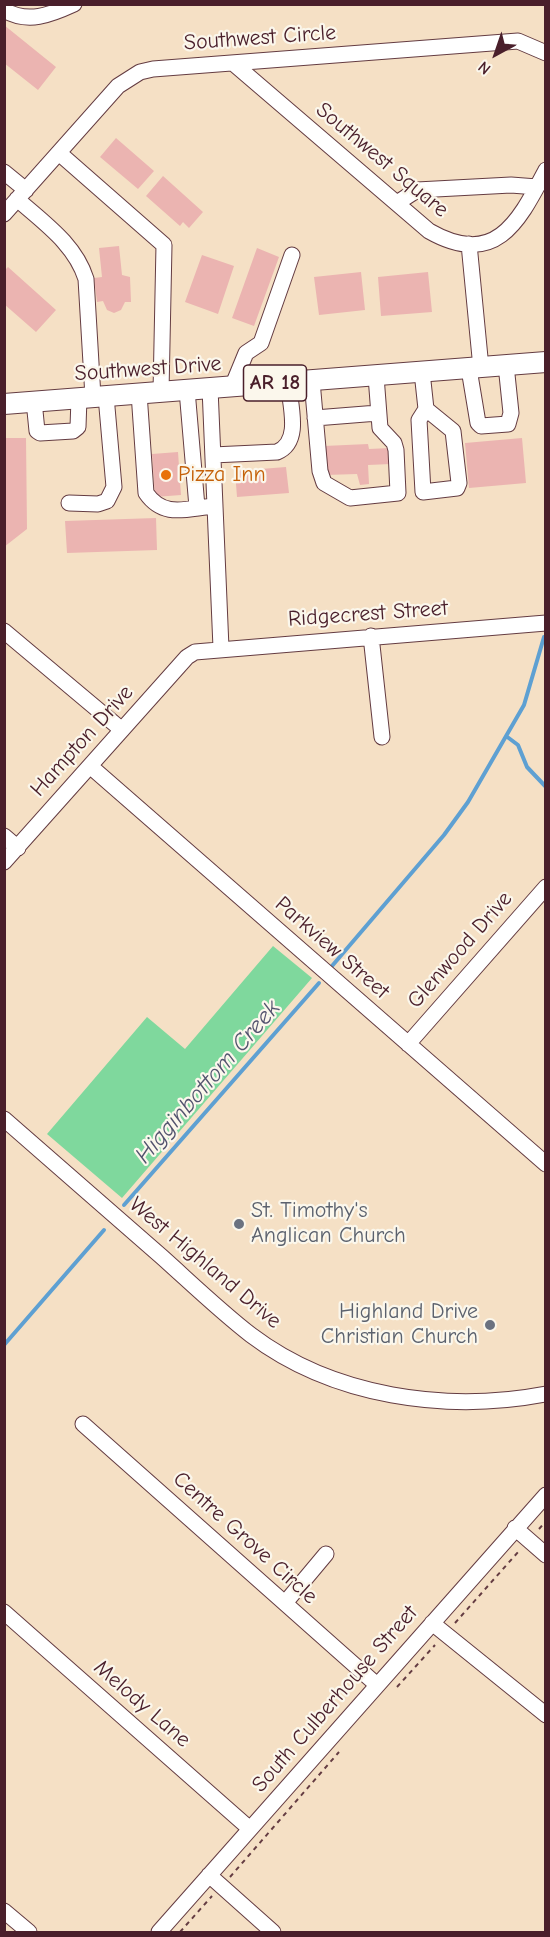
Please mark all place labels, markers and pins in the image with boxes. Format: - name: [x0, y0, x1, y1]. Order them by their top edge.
- place label: Pizza Inn: [178, 462, 266, 488]
- marker: Pizza Inn: [159, 468, 173, 482]
- place label: St. Timothy's Anglican Church: [251, 1198, 406, 1250]
- marker: St. Timothy's Anglican Church: [232, 1217, 246, 1231]
- place label: Highland Drive Christian Church: [321, 1299, 478, 1350]
- marker: Highland Drive Christian Church: [483, 1318, 497, 1332]

